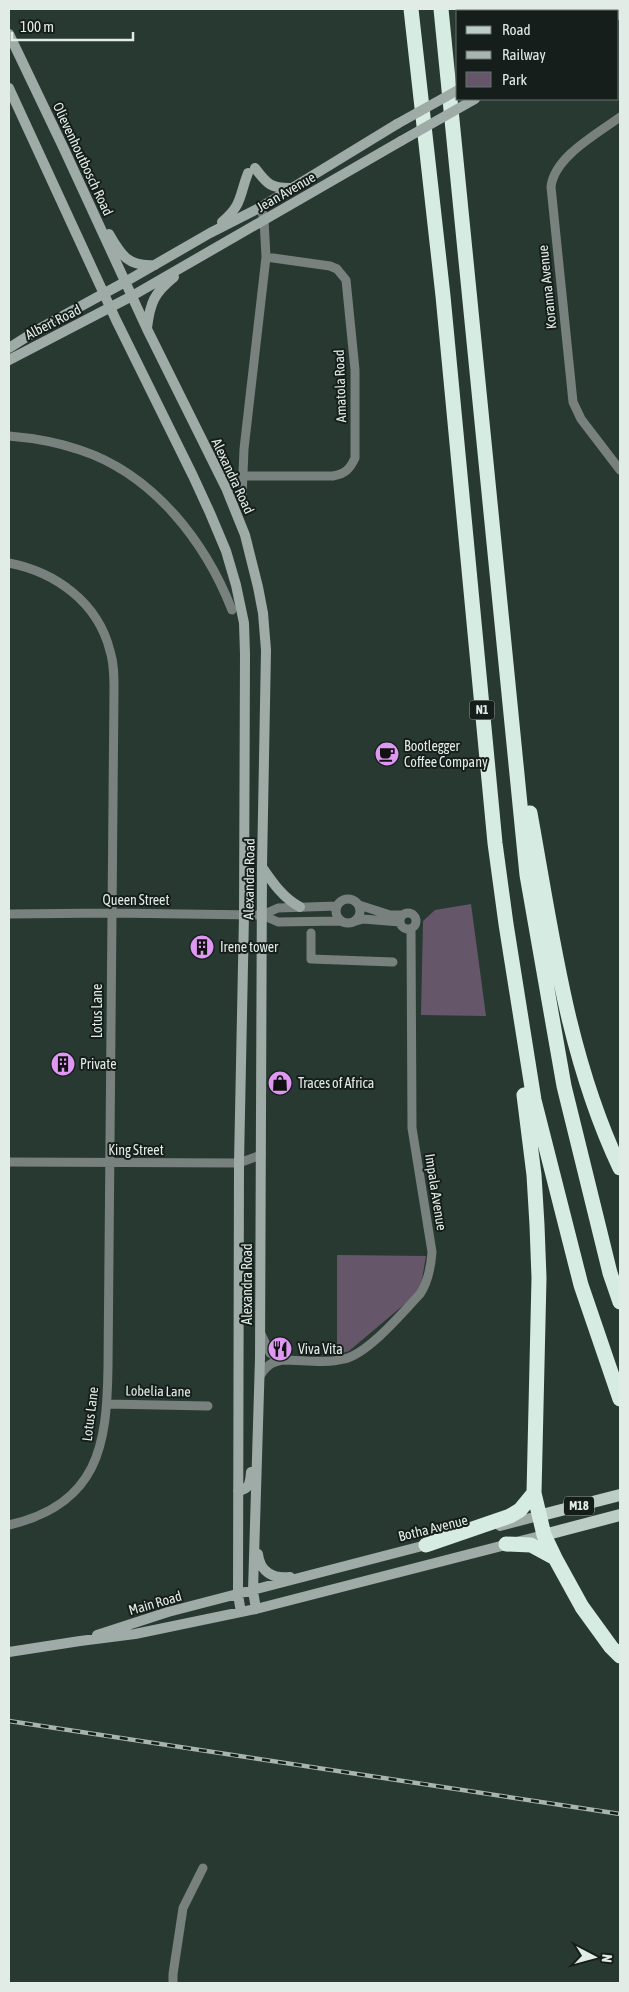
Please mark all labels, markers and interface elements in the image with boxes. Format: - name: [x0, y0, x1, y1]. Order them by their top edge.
- scale bar: [12, 10, 134, 42]
- legend: [456, 10, 619, 100]
- text: 100 m: [20, 18, 54, 35]
- text: Road: [502, 21, 531, 38]
- text: Railway: [502, 46, 546, 63]
- text: Park: [502, 71, 527, 88]
- street label: Olievenhoutbosch Road: [50, 100, 116, 218]
- street label: Jean Avenue: [254, 169, 318, 215]
- street label: Koranna Avenue: [535, 244, 559, 330]
- street label: Albert Road: [23, 301, 83, 343]
- street label: Amatola Road: [331, 349, 349, 423]
- street label: Alexandra Road: [209, 436, 257, 516]
- road number: N1: [470, 700, 494, 720]
- place label: Bootlegger Coffee Company: [404, 738, 488, 770]
- cafe icon: Bootlegger Coffee Company: [374, 741, 400, 767]
- street label: Alexandra Road: [240, 838, 258, 920]
- street label: Queen Street: [102, 892, 170, 908]
- building icon: Irene tower: [189, 934, 215, 960]
- place label: Irene tower: [220, 939, 279, 955]
- street label: Lotus Lane: [89, 984, 105, 1038]
- building icon: Private: [50, 1051, 76, 1077]
- place label: Private: [80, 1056, 117, 1072]
- shop icon: Traces of Africa: [267, 1070, 293, 1096]
- place label: Traces of Africa: [298, 1075, 374, 1091]
- street label: King Street: [108, 1142, 164, 1158]
- street label: Impala Avenue: [422, 1152, 450, 1232]
- street label: Alexandra Road: [239, 1243, 255, 1325]
- restaurant icon: Viva Vita: [267, 1336, 293, 1362]
- place label: Viva Vita: [298, 1341, 343, 1357]
- street label: Lobelia Lane: [125, 1382, 191, 1400]
- street label: Lotus Lane: [79, 1386, 101, 1442]
- road number: M18: [564, 1496, 594, 1515]
- street label: Botha Avenue: [397, 1512, 469, 1544]
- street label: Main Road: [127, 1588, 183, 1618]
- north arrow: [569, 1932, 619, 1982]
- text: N: [599, 1953, 615, 1963]

